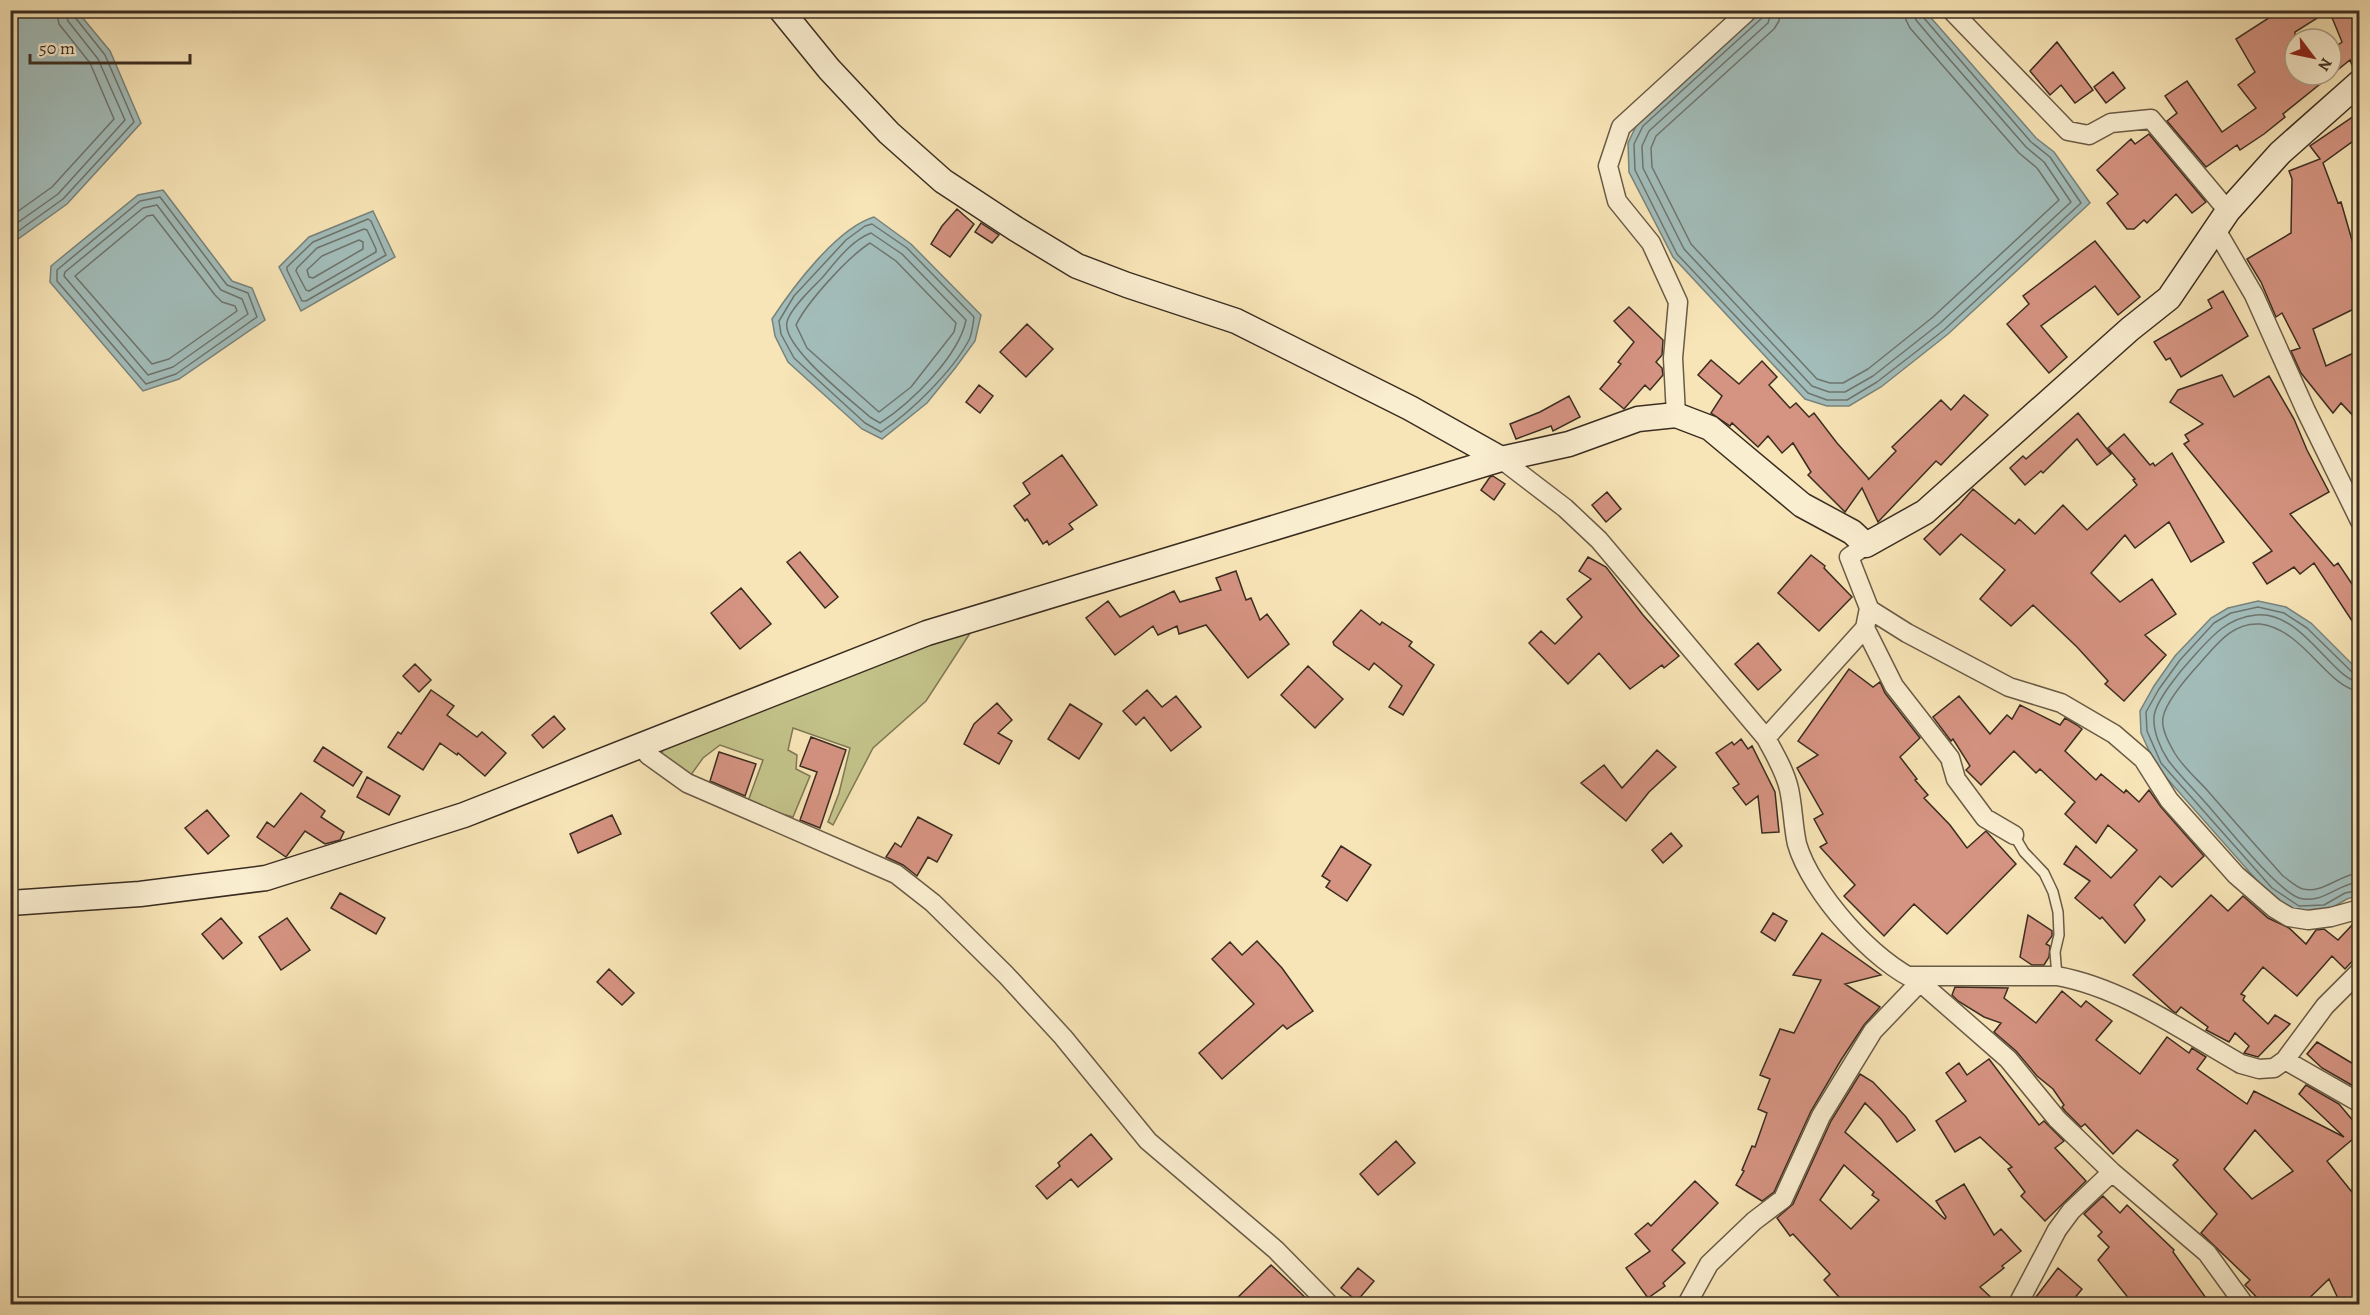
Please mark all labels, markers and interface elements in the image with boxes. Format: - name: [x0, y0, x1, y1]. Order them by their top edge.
- scale bar: [30, 27, 190, 65]
- north arrow: [2283, 27, 2343, 87]
- text: 50 m: [39, 36, 75, 60]
- text: N: [2312, 54, 2337, 75]

